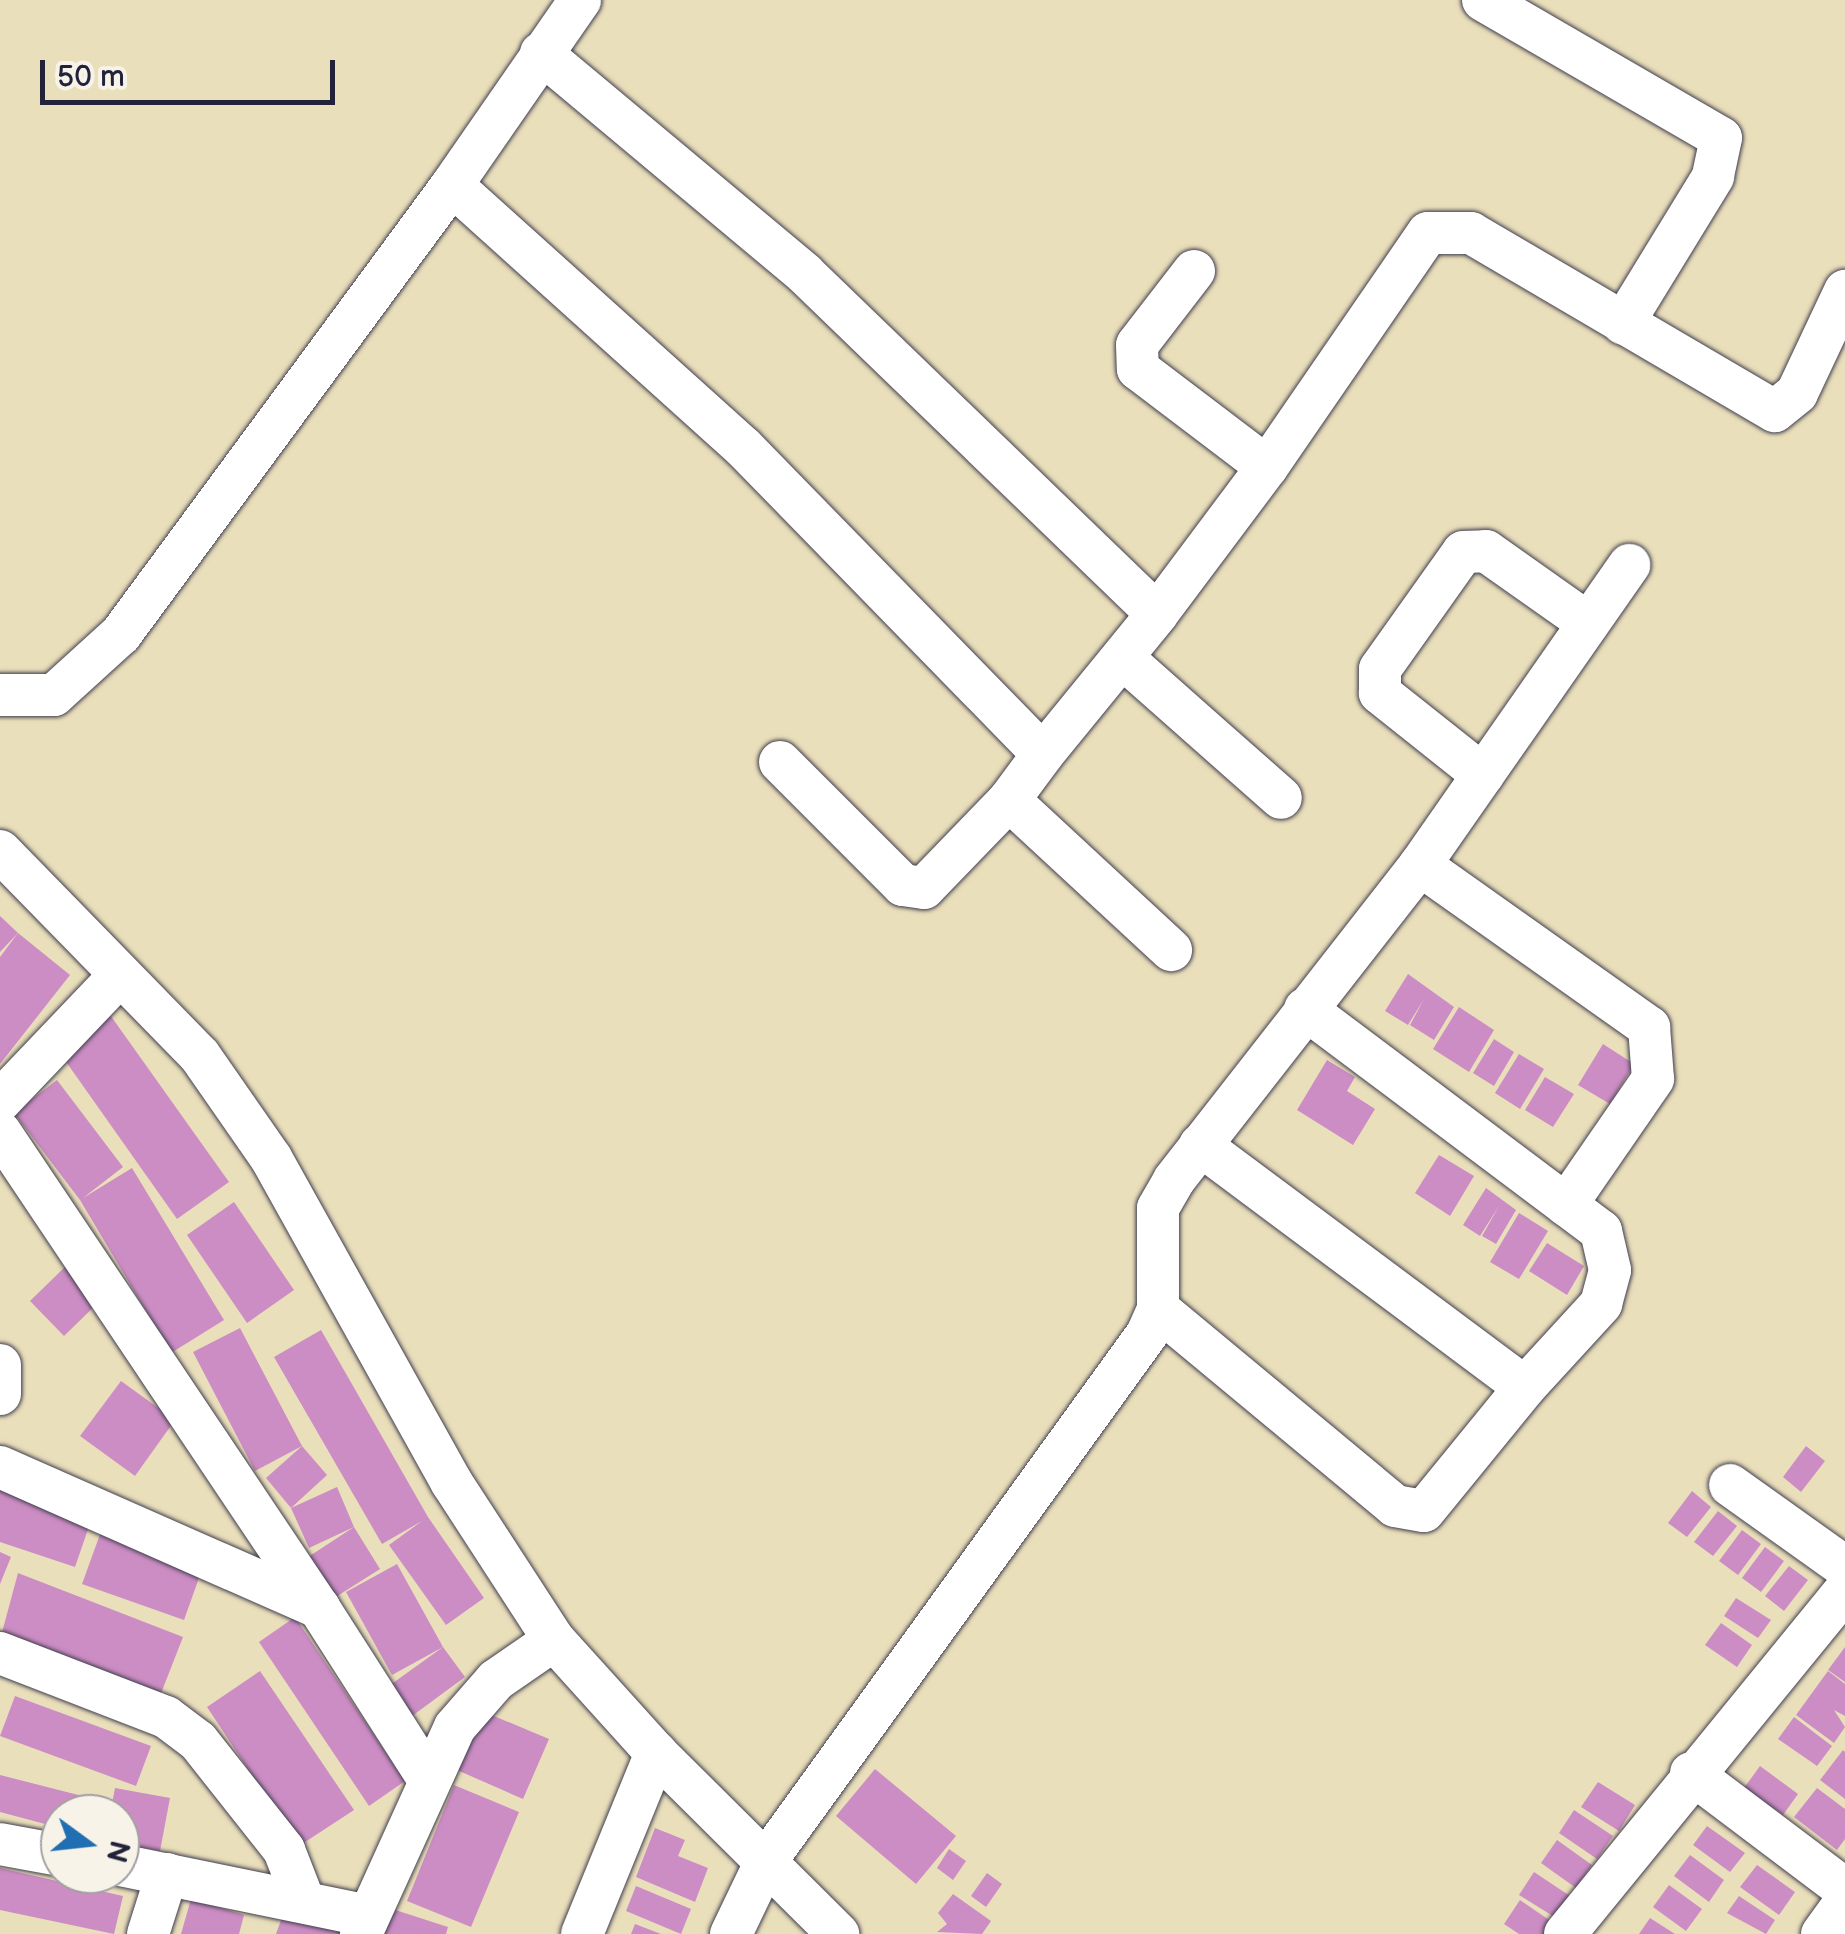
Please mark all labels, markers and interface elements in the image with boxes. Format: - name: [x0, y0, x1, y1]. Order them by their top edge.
- scale bar: [45, 40, 340, 102]
- text: 50 m: [57, 59, 125, 95]
- north arrow: [40, 1794, 140, 1894]
- text: N: [99, 1837, 136, 1866]

